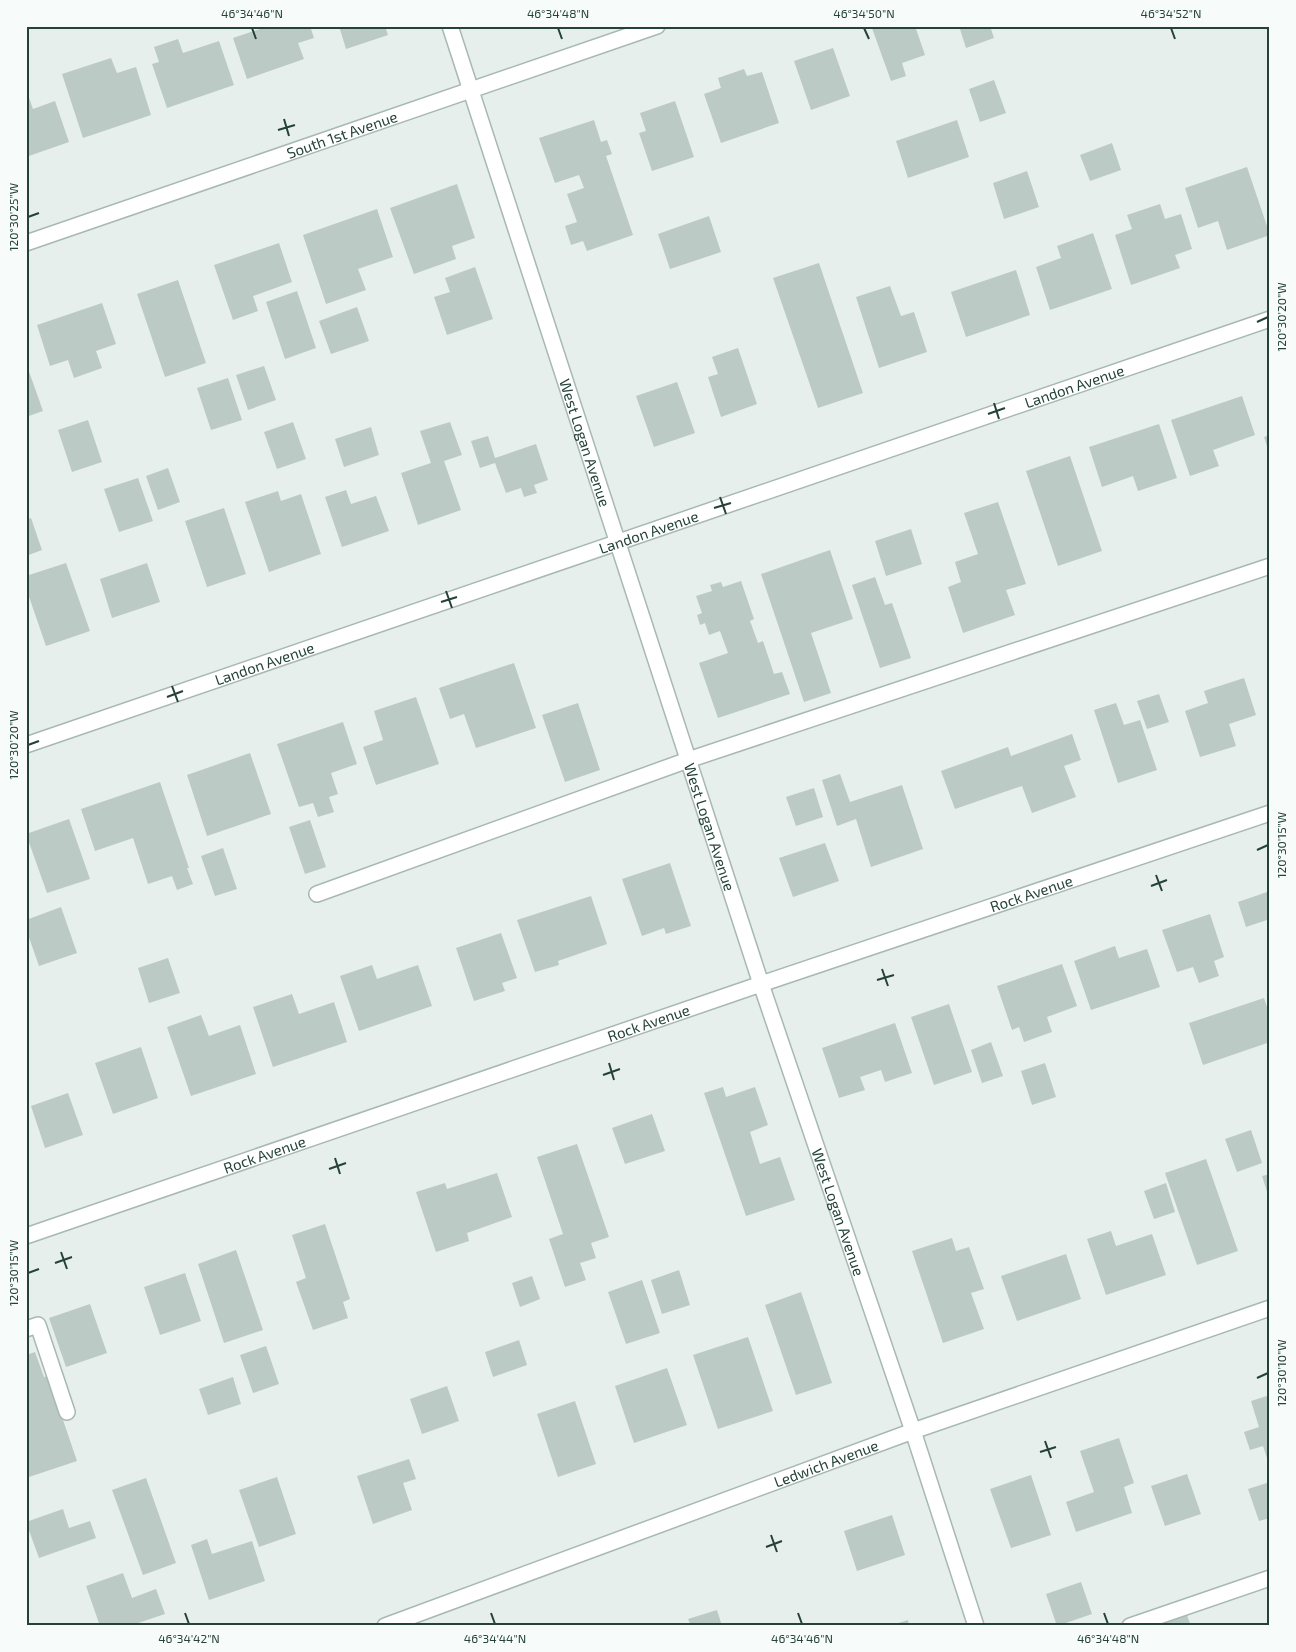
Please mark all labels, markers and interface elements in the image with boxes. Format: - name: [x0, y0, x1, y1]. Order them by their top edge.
- text: 46°34'46"N: [221, 6, 283, 20]
- text: 46°34'48"N: [527, 6, 589, 20]
- text: 46°34'50"N: [833, 6, 895, 20]
- text: 46°34'52"N: [1141, 6, 1202, 20]
- street label: South 1st Avenue: [284, 107, 400, 162]
- text: 120°30'25"W: [6, 183, 20, 251]
- text: 120°30'20"W: [1274, 282, 1288, 352]
- street label: Landon Avenue: [1022, 361, 1126, 411]
- street label: West Logan Avenue: [556, 376, 614, 509]
- street label: Landon Avenue: [596, 506, 701, 557]
- street label: Landon Avenue: [212, 638, 316, 689]
- text: 120°30'20"W: [6, 710, 20, 780]
- street label: West Logan Avenue: [681, 761, 739, 893]
- text: 120°30'15"W: [1274, 812, 1288, 878]
- street label: Rock Avenue: [988, 871, 1075, 915]
- street label: Rock Avenue: [605, 1000, 692, 1045]
- street label: Rock Avenue: [221, 1132, 308, 1177]
- street label: West Logan Avenue: [809, 1146, 869, 1278]
- text: 120°30'15"W: [6, 1240, 20, 1306]
- text: 120°30'10"W: [1274, 1339, 1288, 1407]
- street label: Ledwich Avenue: [771, 1436, 881, 1491]
- text: 46°34'42"N: [158, 1631, 220, 1645]
- text: 46°34'44"N: [464, 1631, 526, 1645]
- text: 46°34'46"N: [771, 1631, 833, 1645]
- text: 46°34'48"N: [1077, 1631, 1139, 1645]

